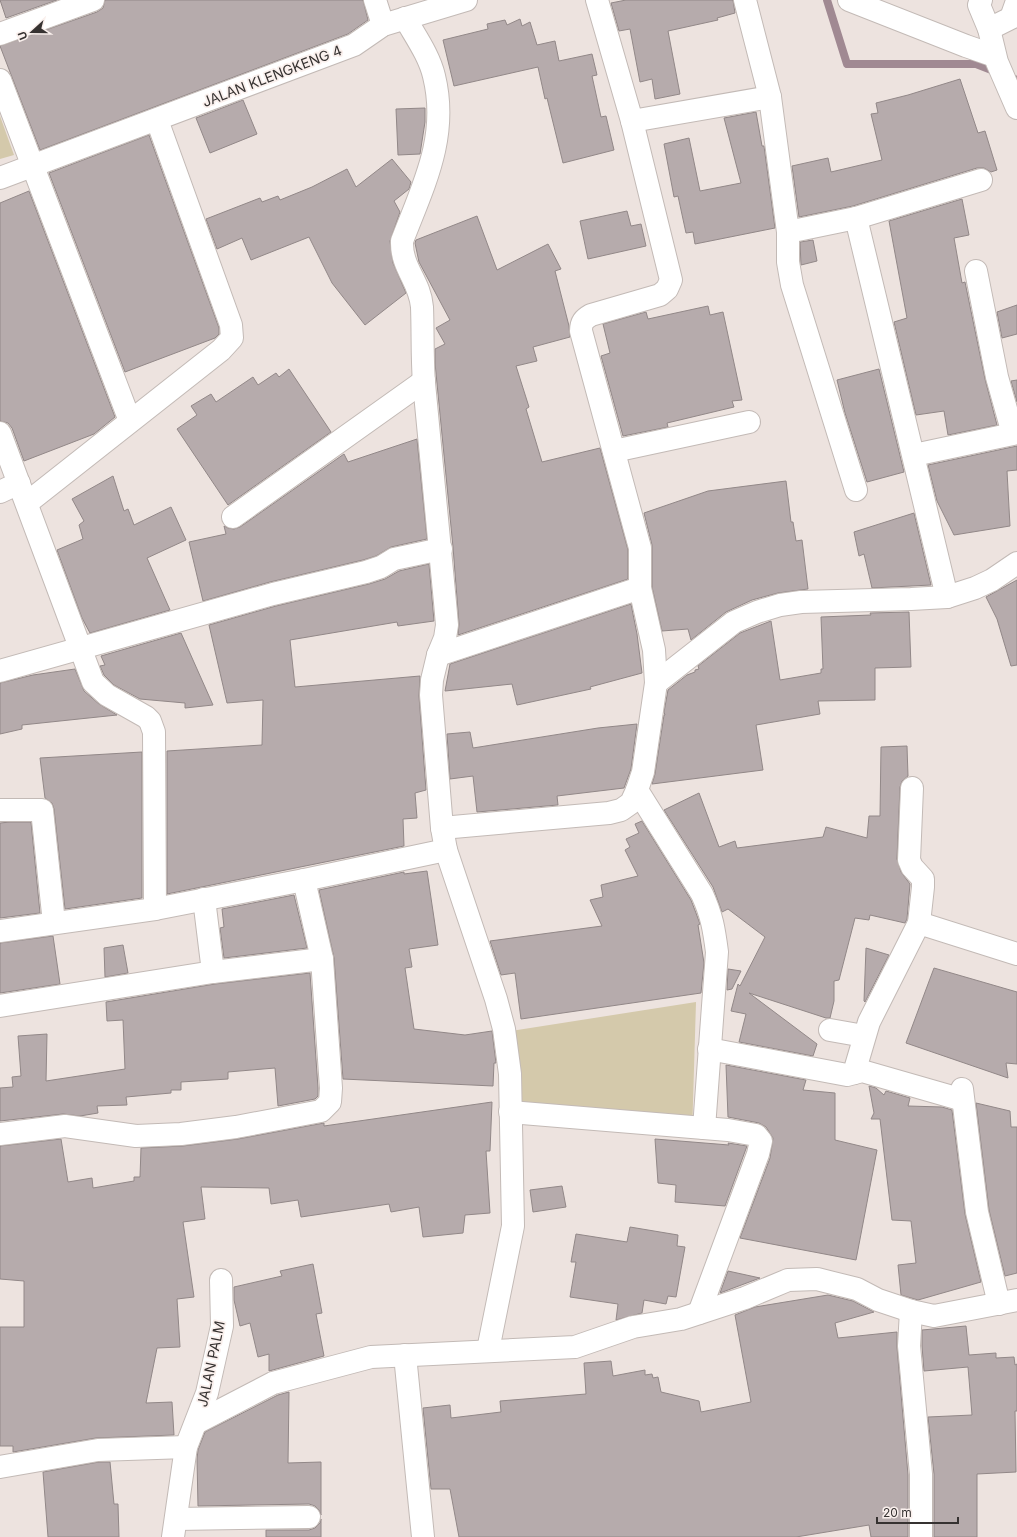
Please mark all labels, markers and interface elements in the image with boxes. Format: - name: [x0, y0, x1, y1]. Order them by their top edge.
- north arrow: [12, 12, 52, 52]
- text: U: [15, 29, 31, 42]
- street label: JALAN KLENGKENG 4: [200, 41, 344, 110]
- street label: JALAN PALM: [193, 1319, 228, 1408]
- scale bar: [877, 1499, 958, 1525]
- text: 20 m: [883, 1505, 912, 1520]

